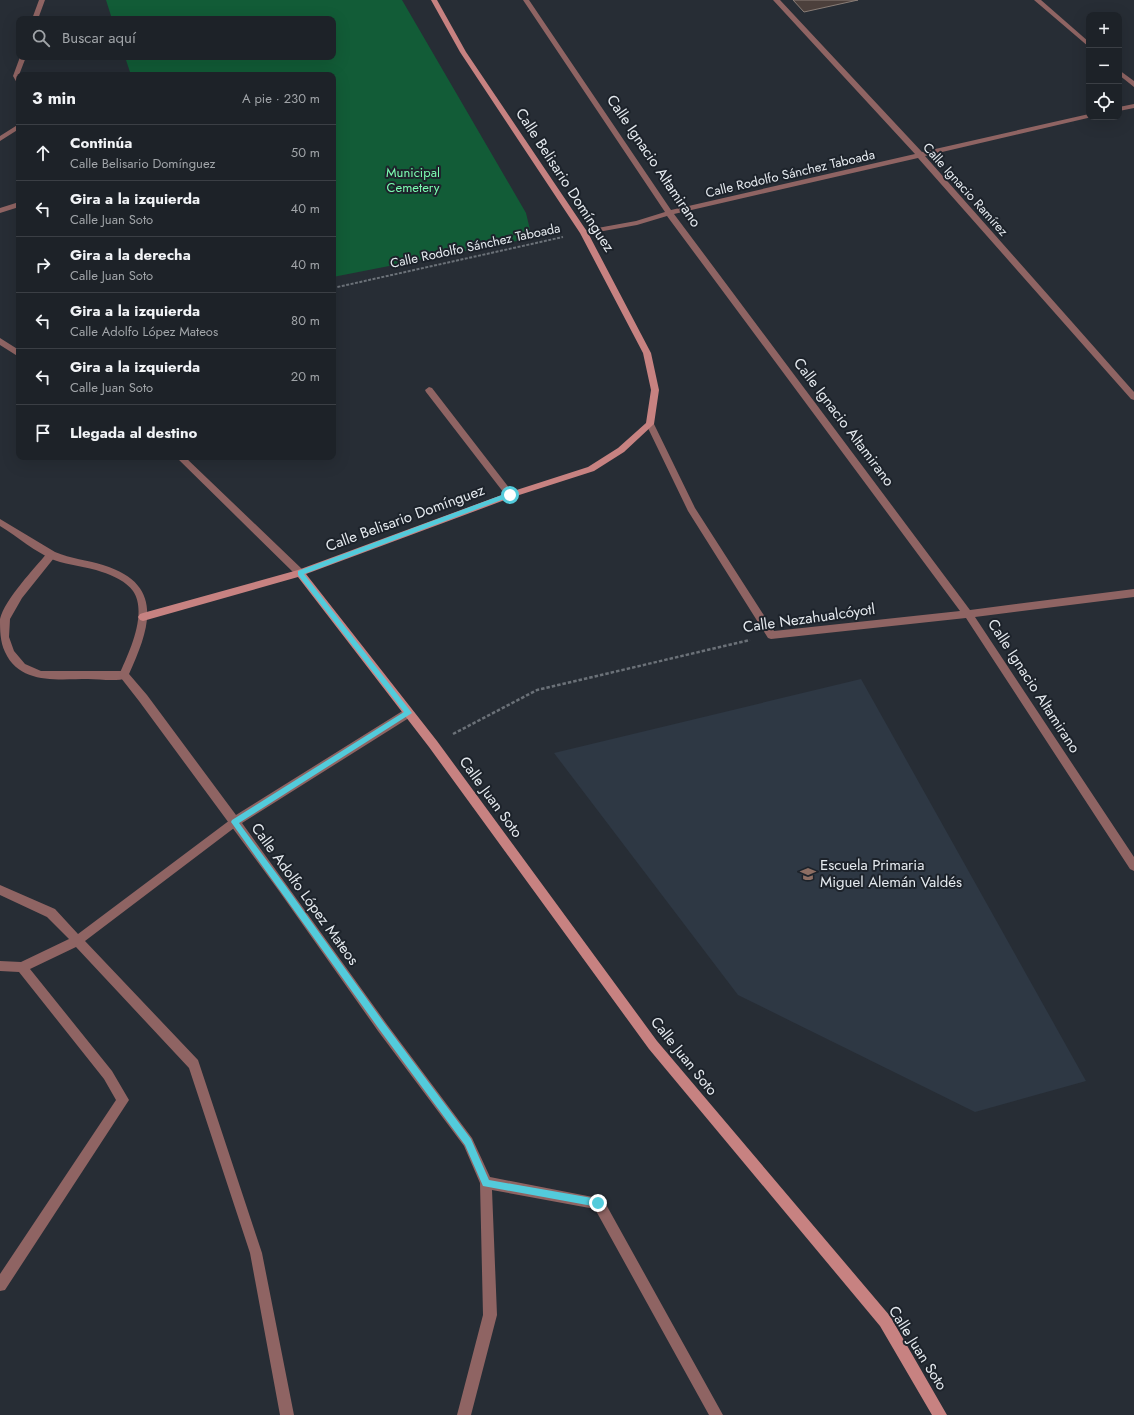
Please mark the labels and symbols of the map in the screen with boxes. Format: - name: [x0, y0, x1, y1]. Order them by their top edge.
- street label: Calle Ignacio Altamirano: [601, 90, 707, 232]
- street label: Calle Belisario Domínguez: [510, 104, 620, 256]
- street label: Calle Ignacio Ramírez: [918, 138, 1013, 240]
- street label: Calle Rodolfo Sánchez Taboada: [703, 145, 877, 202]
- park label: Municipal Cemetery: [386, 163, 440, 197]
- street label: Calle Rodolfo Sánchez Taboada: [388, 218, 562, 273]
- street label: Calle Ignacio Altamirano: [788, 353, 900, 491]
- street label: Calle Belisario Domínguez: [322, 479, 488, 557]
- route start: [501, 486, 519, 504]
- street label: Calle Nezahualcóyotl: [742, 598, 876, 638]
- street label: Calle Ignacio Altamirano: [982, 615, 1086, 757]
- street label: Calle Juan Soto: [454, 752, 528, 842]
- street label: Calle Adolfo López Mateos: [246, 818, 364, 970]
- place label: Escuela Primaria Miguel Alemán Valdés: [820, 854, 962, 893]
- school or university icon: Escuela Primaria Miguel Alemán Valdés: [799, 865, 817, 883]
- street label: Calle Juan Soto: [645, 1012, 723, 1100]
- route end: [589, 1194, 607, 1212]
- street label: Calle Juan Soto: [883, 1302, 953, 1394]

